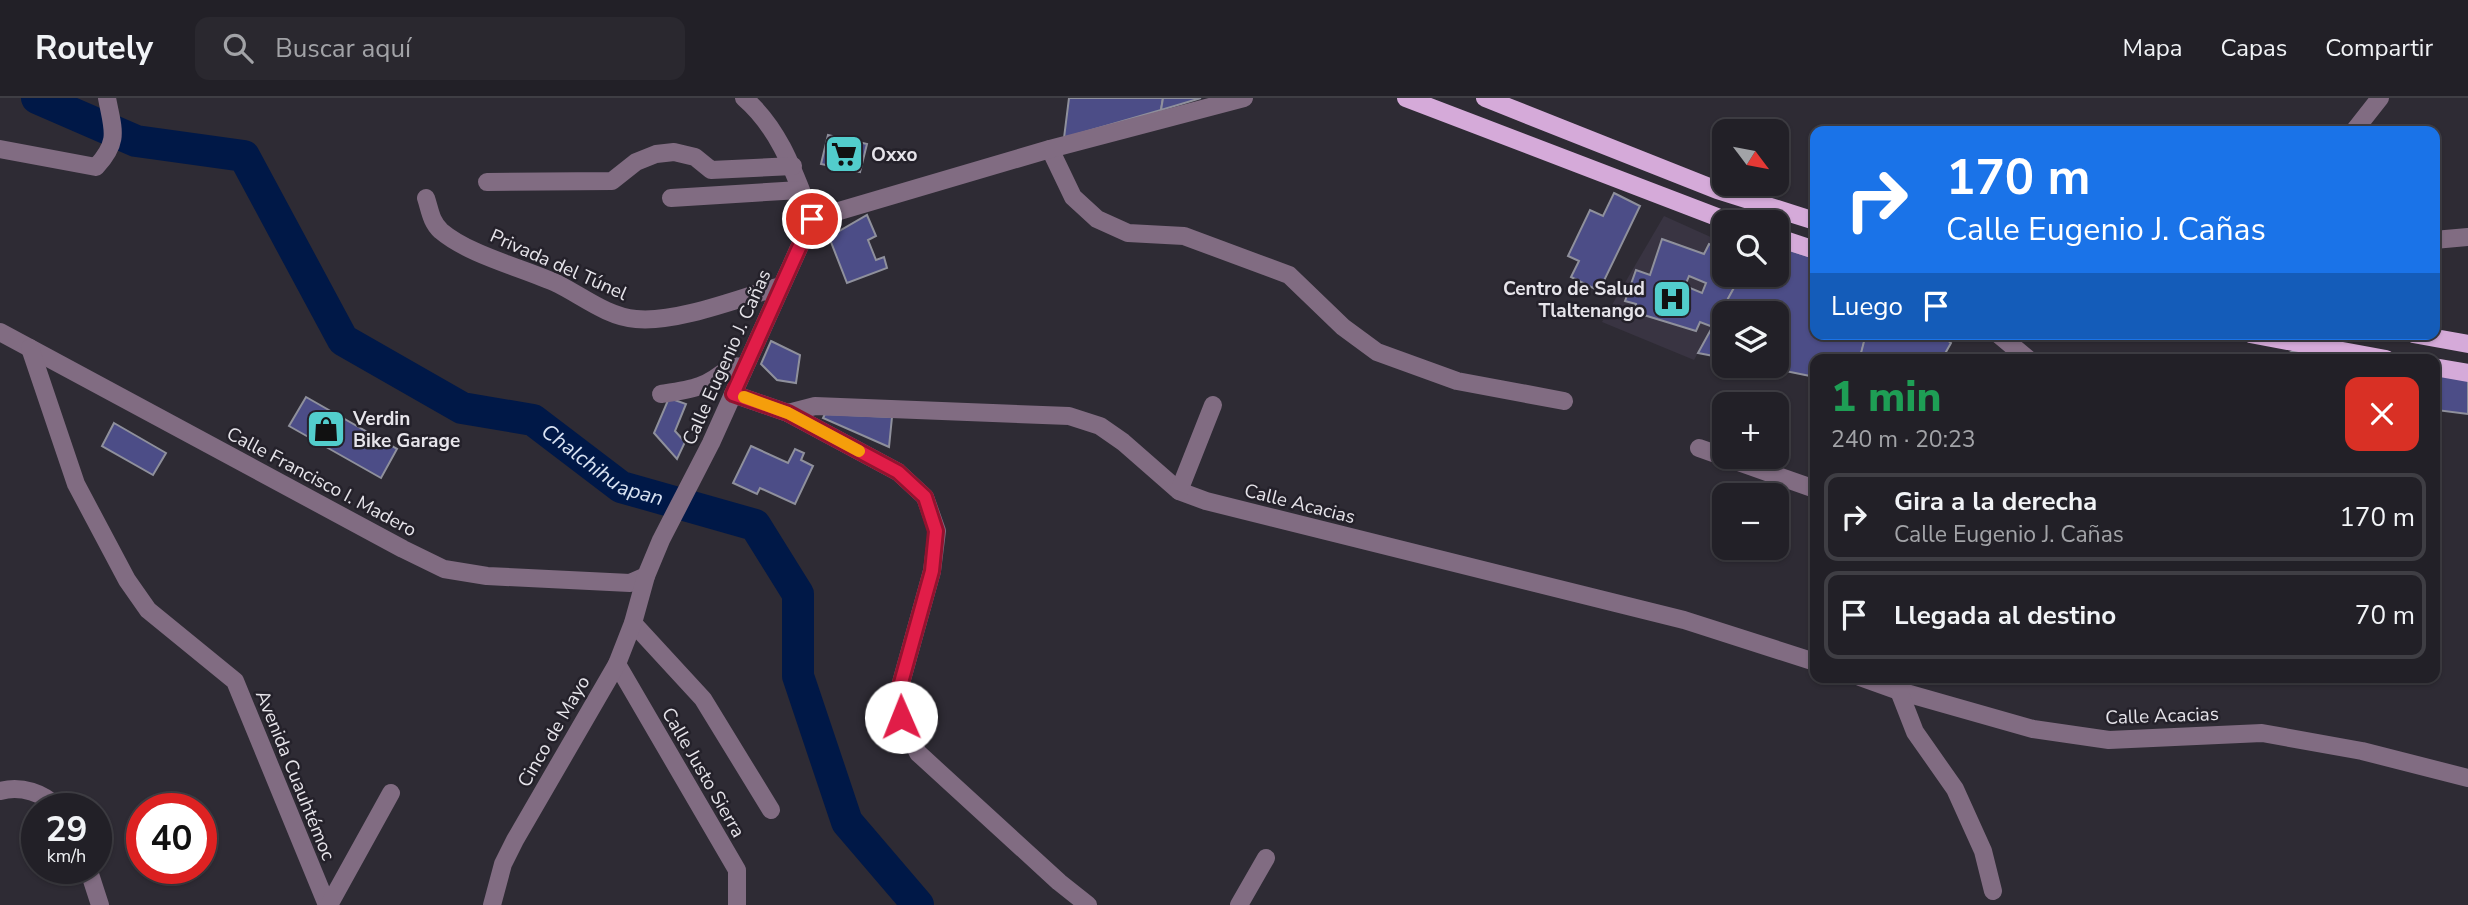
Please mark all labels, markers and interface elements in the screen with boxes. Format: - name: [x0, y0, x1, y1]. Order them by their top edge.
- search box: [195, 17, 685, 80]
- text: Routely: [35, 26, 153, 71]
- icon: search: [219, 29, 257, 67]
- text: Buscar aquí: [275, 31, 411, 66]
- text: Mapa: [2123, 32, 2183, 64]
- text: Capas: [2221, 32, 2287, 64]
- text: Compartir: [2325, 32, 2433, 64]
- north arrow: [1712, 119, 1788, 196]
- map controls: [1712, 119, 1789, 560]
- supermarket icon: Oxxo: [823, 133, 865, 175]
- place label: Oxxo: [871, 142, 917, 168]
- text: 170 m: [1946, 144, 2090, 211]
- icon: right: [1831, 154, 1922, 245]
- pin: [782, 189, 842, 249]
- icon: arrive: [793, 200, 831, 238]
- text: Calle Eugenio J. Cañas: [1946, 208, 2266, 251]
- button: search: [1712, 210, 1789, 287]
- street label: Privada del Túnel: [486, 223, 632, 307]
- street label: Calle Eugenio J. Cañas: [676, 265, 777, 449]
- place label: Centro de Salud Tlaltenango: [1503, 276, 1645, 324]
- hospital icon: Centro de Salud Tlaltenango: [1651, 278, 1693, 320]
- icon: arrive: [1917, 287, 1955, 325]
- text: Luego: [1831, 289, 1903, 324]
- button: layers: [1712, 301, 1789, 378]
- text: 1 min: [1831, 369, 1941, 426]
- button: close: [2345, 377, 2419, 451]
- button: +: [1712, 392, 1789, 469]
- place label: Verdin Bike Garage: [352, 406, 460, 454]
- shop icon: Verdin Bike Garage: [305, 408, 347, 450]
- water label: Chalchihuapan: [536, 417, 667, 512]
- street label: Calle Francisco I. Madero: [222, 421, 421, 543]
- text: 240 m · 20:23: [1831, 424, 1976, 455]
- street label: Calle Acacias: [1241, 478, 1358, 530]
- button: −: [1712, 483, 1789, 560]
- text: Gira a la derecha: [1894, 484, 2097, 519]
- icon: right: [1835, 498, 1873, 536]
- text: 170 m: [2339, 500, 2415, 535]
- text: Calle Eugenio J. Cañas: [1894, 519, 2124, 550]
- icon: arrive: [1835, 596, 1873, 634]
- text: Llegada al destino: [1894, 598, 2116, 633]
- text: 70 m: [2355, 598, 2415, 633]
- street label: Cinco de Mayo: [511, 671, 596, 792]
- position arrow: [864, 680, 938, 754]
- street label: Avenida Cuauhtémoc: [249, 686, 341, 865]
- street label: Calle Acacias: [2105, 701, 2219, 731]
- street label: Calle Justo Sierra: [655, 703, 751, 842]
- speed limit sign: 40: [126, 793, 217, 884]
- text: 29: [45, 806, 88, 853]
- text: km/h: [47, 844, 86, 868]

